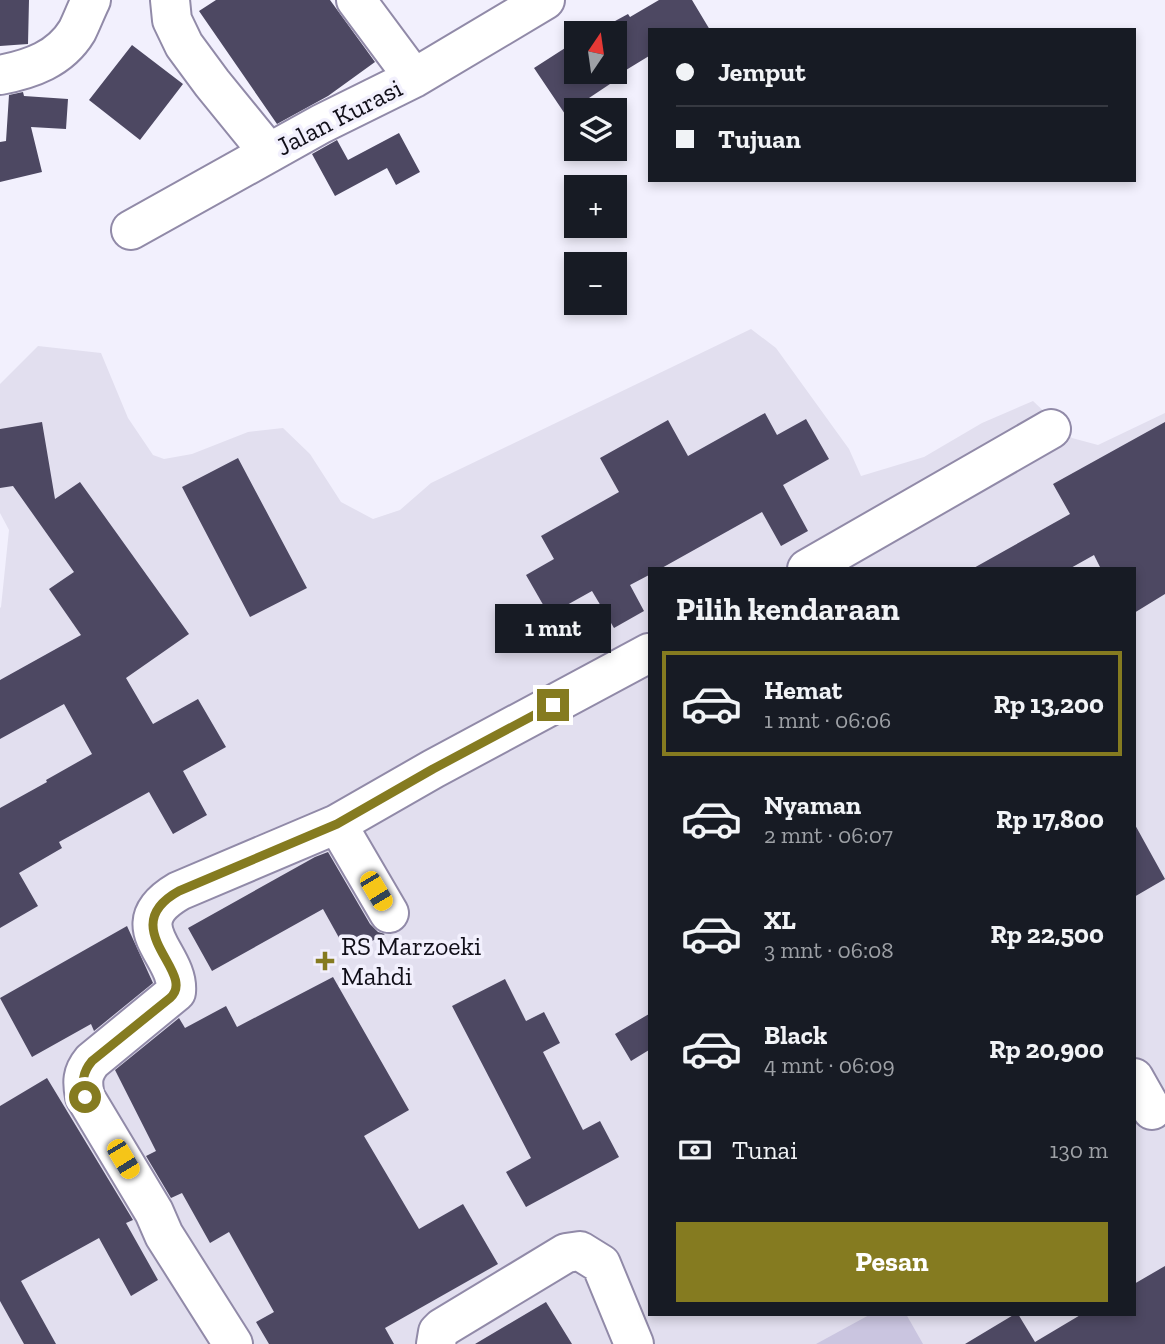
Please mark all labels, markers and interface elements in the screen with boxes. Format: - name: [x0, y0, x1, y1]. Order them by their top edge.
- north arrow: [564, 21, 626, 84]
- map controls: [564, 21, 627, 315]
- text: Jemput: [718, 56, 806, 88]
- street label: Jalan Kurasi: [271, 72, 407, 162]
- button: layers: [564, 98, 627, 161]
- text: Tujuan: [718, 123, 801, 155]
- button: +: [564, 175, 627, 238]
- button: −: [564, 252, 627, 315]
- text: Pilih kendaraan: [676, 590, 900, 628]
- callout: 1 mnt: [495, 604, 611, 652]
- text: 1 mnt: [525, 614, 581, 642]
- icon: car: [680, 672, 743, 735]
- text: Hemat: [764, 674, 842, 706]
- text: Rp 13,200: [994, 688, 1104, 720]
- route end: [537, 689, 569, 721]
- text: 1 mnt · 06:06: [764, 706, 891, 734]
- icon: car: [680, 787, 743, 850]
- text: Nyaman: [764, 789, 861, 821]
- text: Rp 17,800: [996, 803, 1104, 835]
- text: 2 mnt · 06:07: [764, 821, 893, 849]
- car: [357, 868, 396, 914]
- icon: car: [680, 902, 743, 965]
- text: XL: [764, 904, 796, 936]
- text: Rp 22,500: [990, 918, 1104, 950]
- place label: RS Marzoeki Mahdi: [341, 930, 481, 992]
- text: 3 mnt · 06:08: [764, 936, 894, 964]
- marker: RS Marzoeki Mahdi: [315, 951, 335, 971]
- icon: car: [680, 1017, 743, 1080]
- text: Black: [764, 1019, 827, 1051]
- text: Rp 20,900: [989, 1033, 1104, 1065]
- text: 4 mnt · 06:09: [764, 1051, 895, 1079]
- route start: [69, 1081, 101, 1113]
- icon: cash: [676, 1131, 714, 1169]
- text: Tunai: [732, 1134, 797, 1166]
- car: [104, 1136, 143, 1182]
- text: 130 m: [1050, 1136, 1108, 1164]
- button: Pesan: [676, 1222, 1108, 1302]

